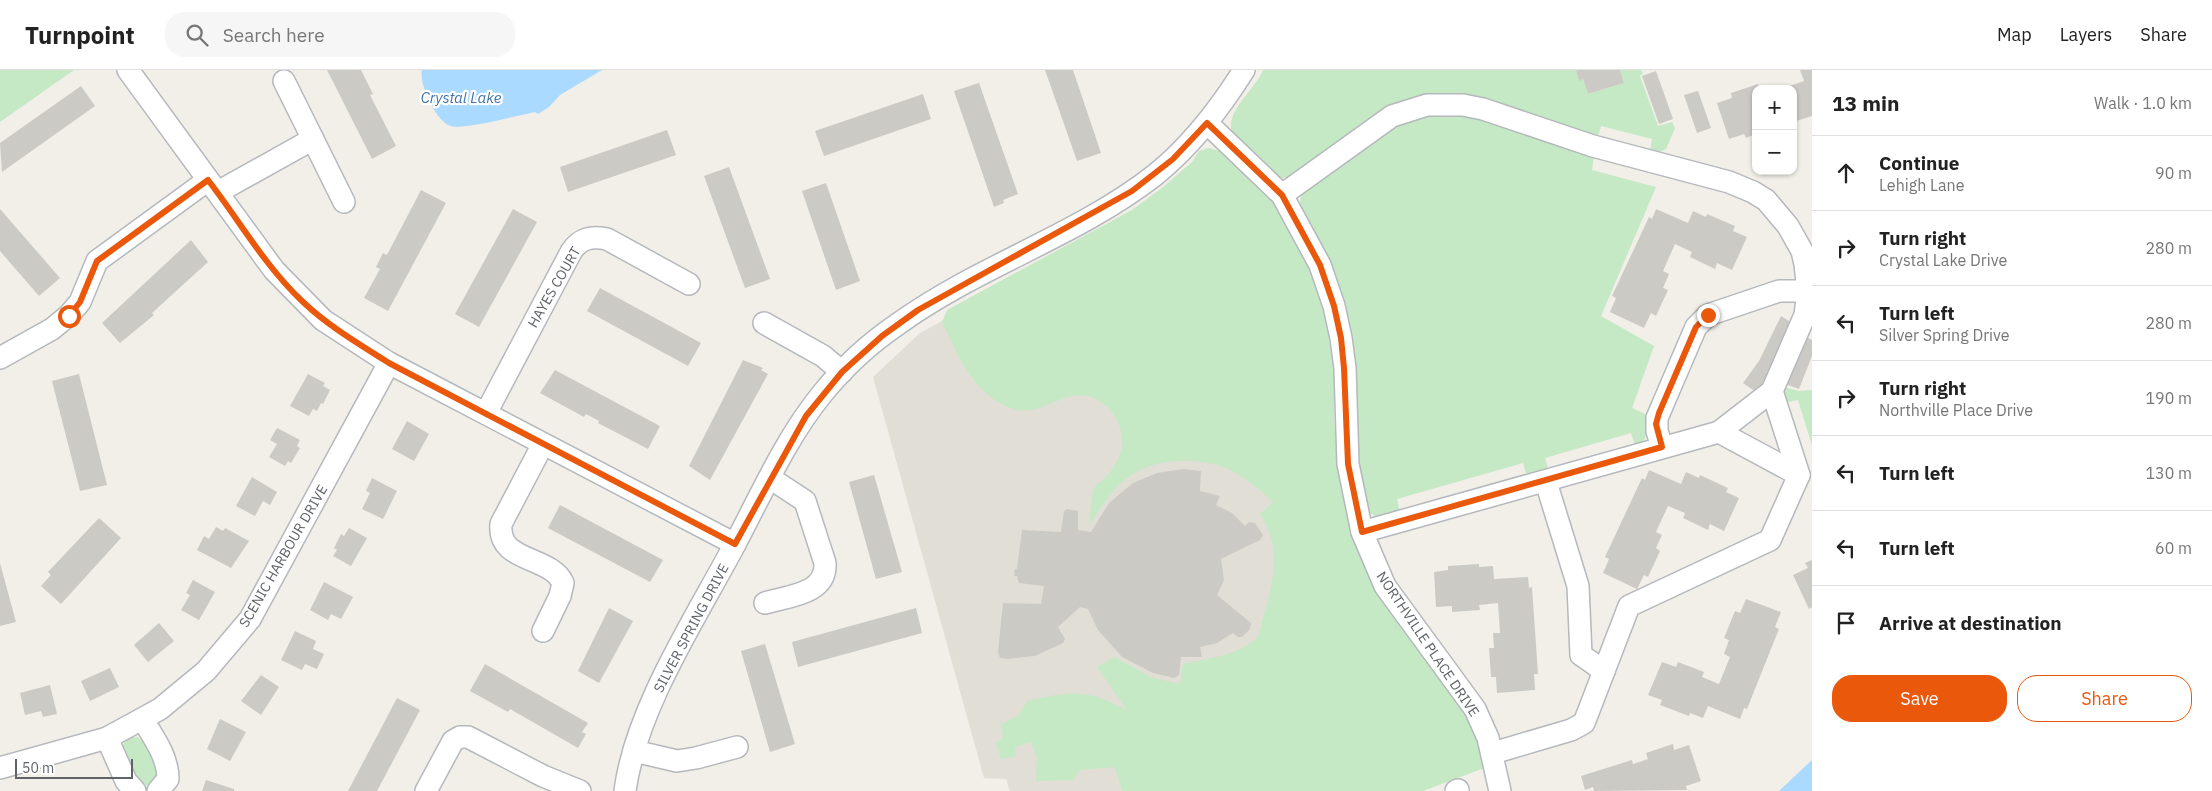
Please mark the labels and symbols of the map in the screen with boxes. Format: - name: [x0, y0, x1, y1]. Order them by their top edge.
- water label: Crystal Lake: [421, 88, 502, 107]
- street label: HAYES COURT: [524, 243, 584, 331]
- route end: [1697, 304, 1720, 327]
- route start: [58, 305, 81, 328]
- street label: SCENIC HARBOUR DRIVE: [235, 481, 331, 631]
- street label: SILVER SPRING DRIVE: [649, 560, 733, 696]
- street label: NORTHVILLE PLACE DRIVE: [1373, 568, 1483, 720]
- scale bar: [15, 756, 132, 779]

